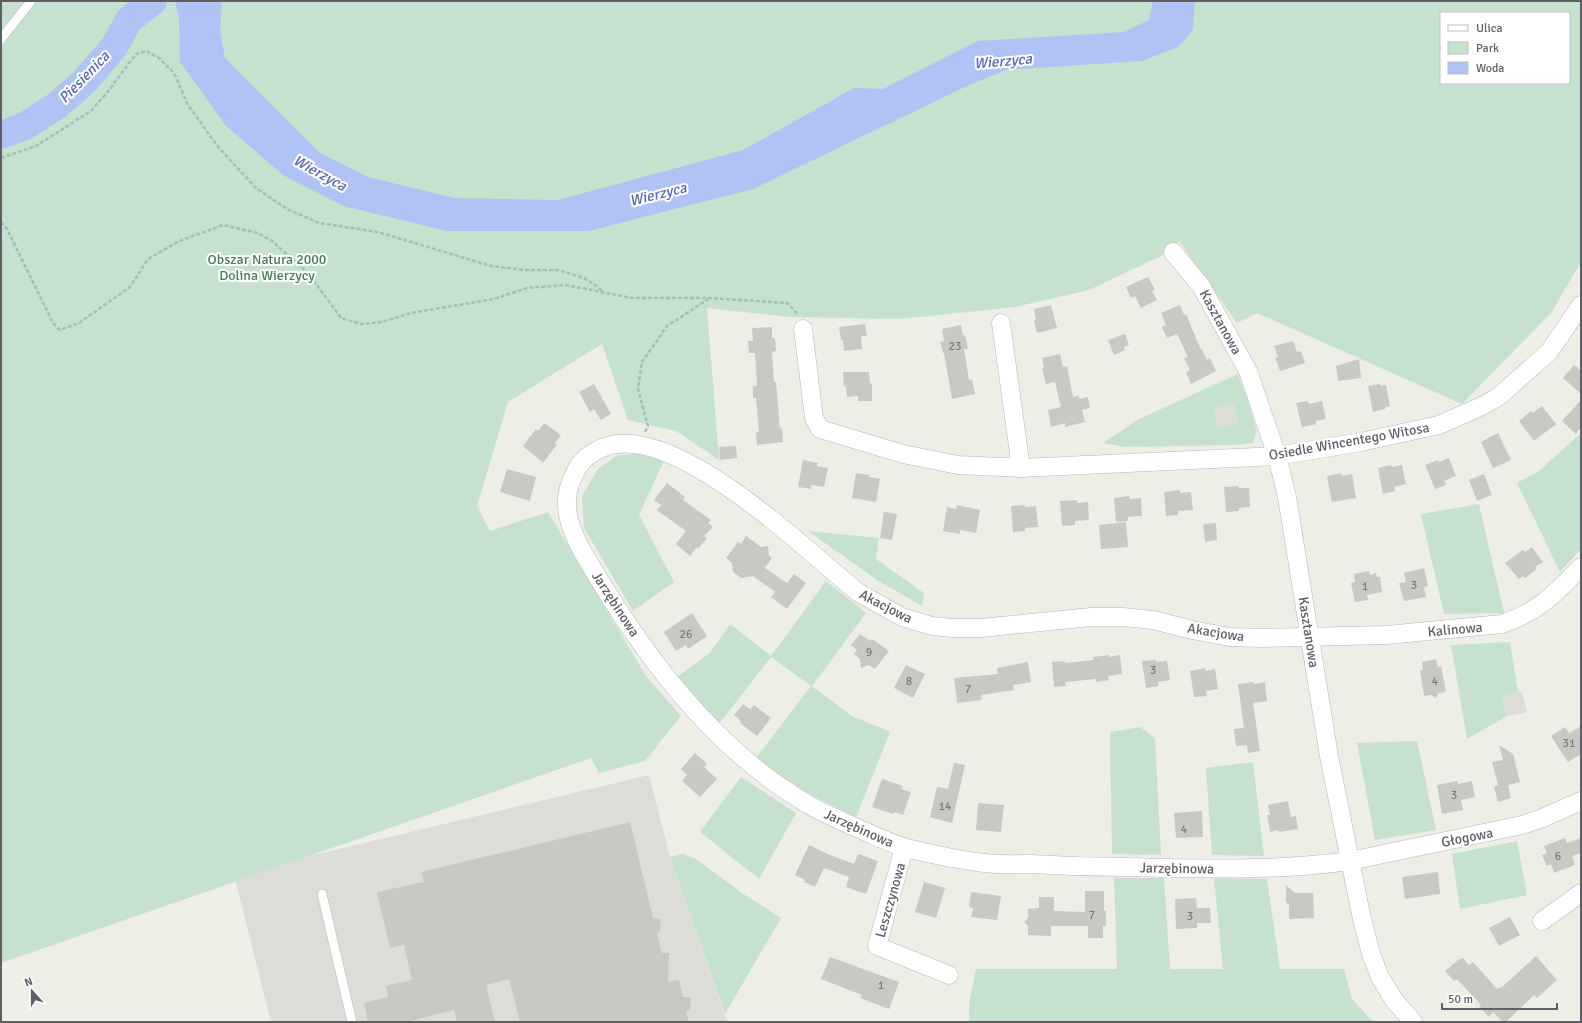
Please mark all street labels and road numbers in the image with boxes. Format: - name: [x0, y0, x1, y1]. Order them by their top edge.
- street label: Kasztanowa: [1196, 287, 1245, 358]
- street label: Osiedle Wincentego Witosa: [1268, 419, 1431, 464]
- street label: Jarzębinowa: [588, 568, 643, 640]
- street label: Akacjowa: [856, 586, 915, 627]
- street label: Kasztanowa: [1295, 595, 1323, 669]
- street label: Kalinowa: [1427, 619, 1483, 640]
- street label: Akacjowa: [1186, 620, 1246, 645]
- street label: Jarzębinowa: [821, 806, 896, 851]
- street label: Głogowa: [1440, 824, 1495, 851]
- street label: Jarzębinowa: [1140, 859, 1214, 878]
- street label: Leszczynowa: [872, 861, 909, 940]

